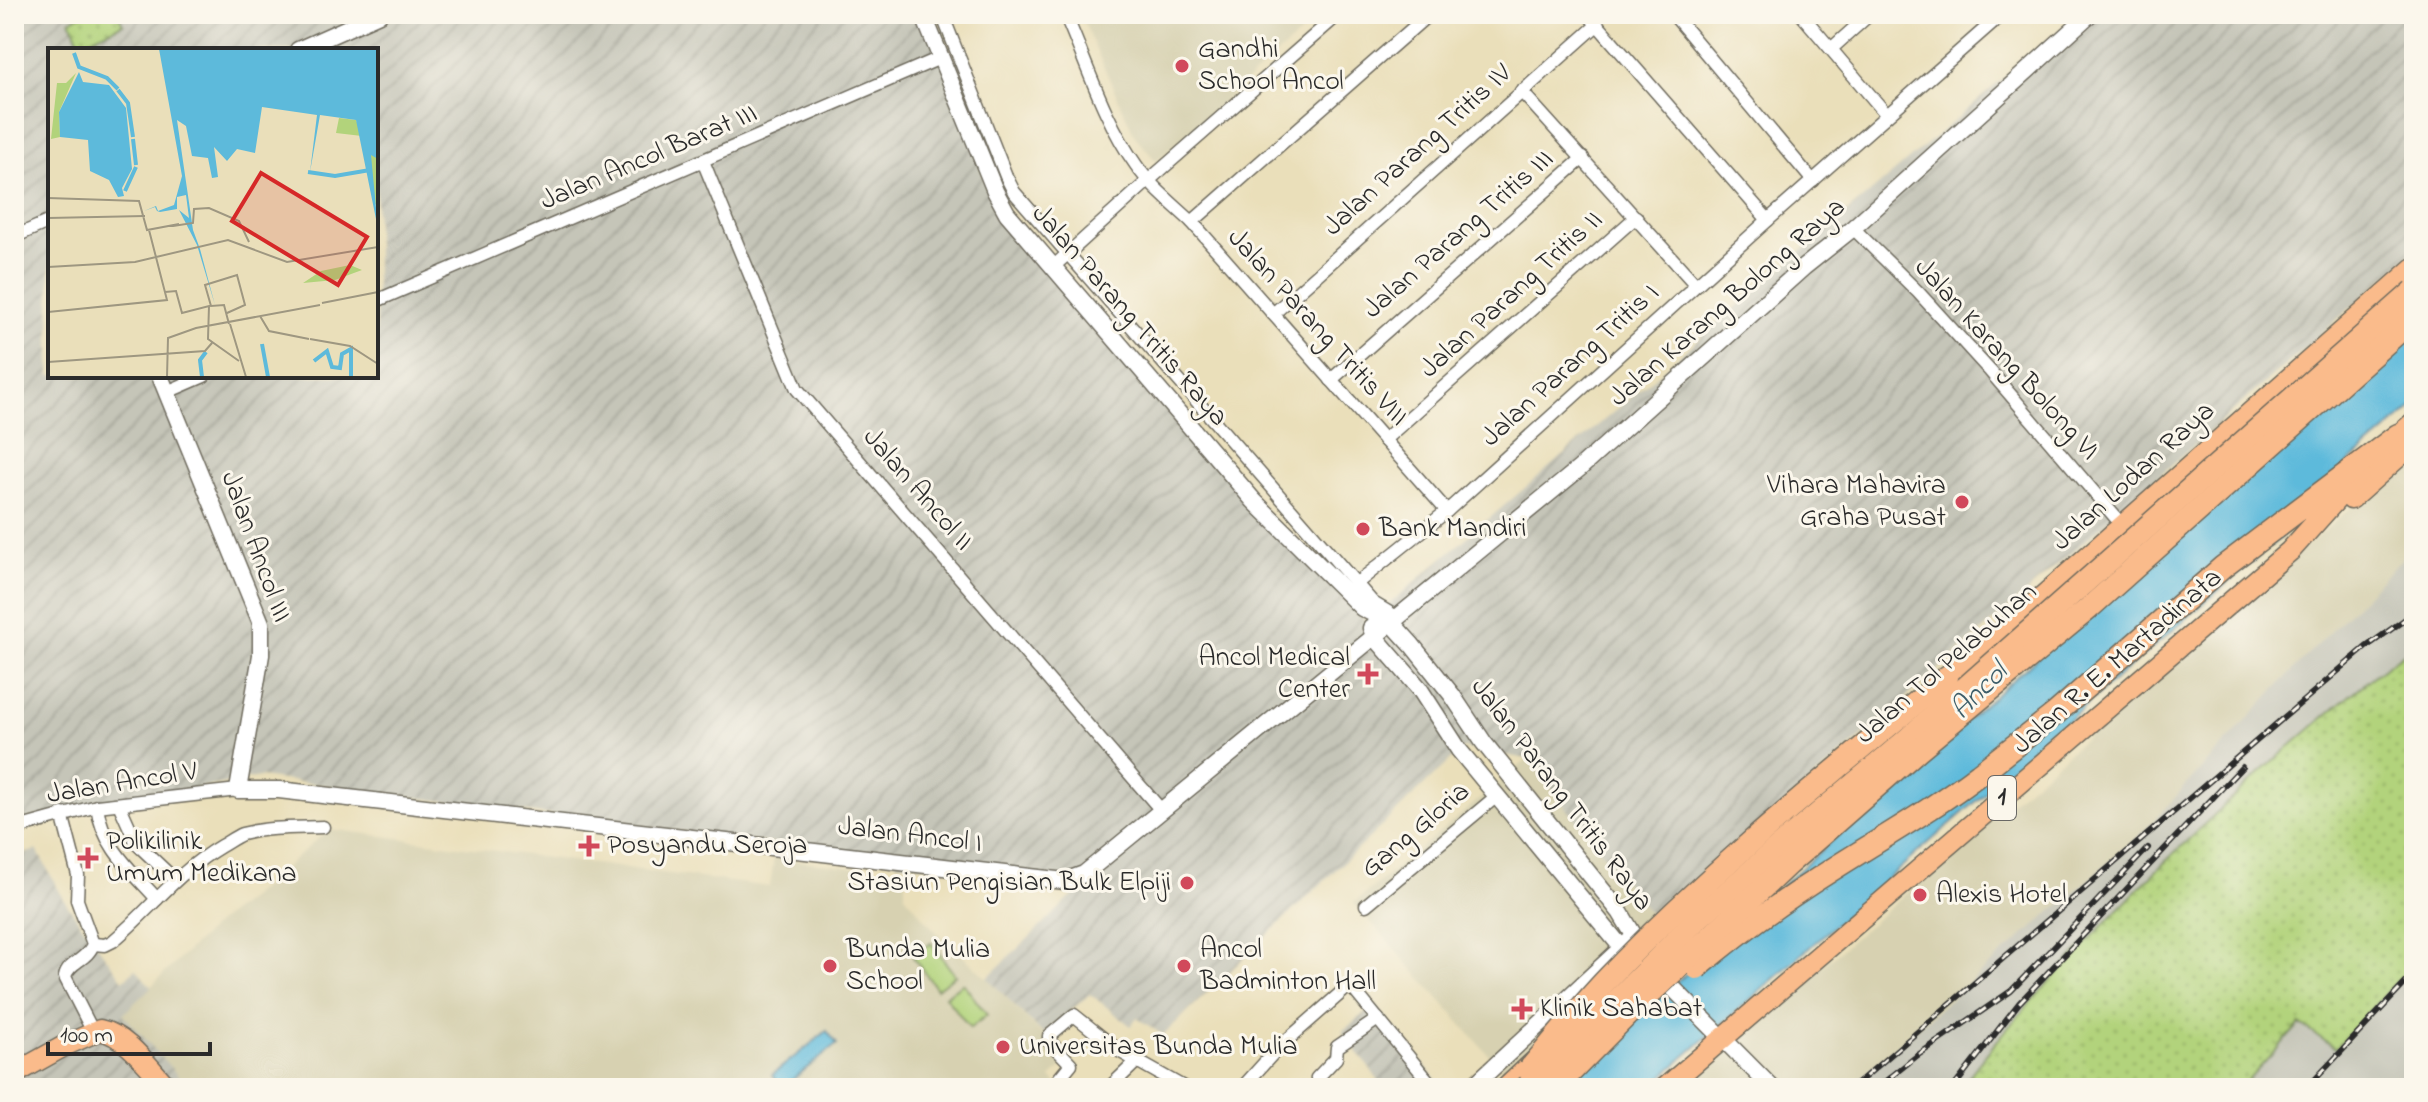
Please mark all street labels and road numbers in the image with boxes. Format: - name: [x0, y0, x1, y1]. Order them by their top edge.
- street label: Jalan Parang Tritis IV: [1315, 54, 1522, 247]
- street label: Jalan Ancol Barat III: [534, 94, 764, 222]
- street label: Jalan Parang Tritis III: [1357, 143, 1561, 327]
- street label: Jalan Karang Bolong Raya: [1601, 189, 1855, 417]
- street label: Jalan Parang Tritis Raya: [1021, 196, 1237, 436]
- street label: Jalan Parang Tritis VIII: [1217, 220, 1417, 436]
- street label: Jalan Karang Bolong VI: [1904, 250, 2108, 470]
- street label: Jalan Parang Tritis II: [1472, 274, 1670, 458]
- street label: Jalan Parang Tritis I: [1475, 277, 1667, 455]
- street label: Jalan Lodan Raya: [2043, 392, 2225, 562]
- street label: Jalan Ancol II: [852, 419, 982, 561]
- street label: Jalan Ancol III: [209, 466, 301, 628]
- street label: Jalan R. E. Martadinata: [2004, 559, 2232, 765]
- street label: Jalan Tol Pelabuhan: [1847, 573, 2047, 755]
- street label: Jalan Parang Tritis Raya: [1459, 670, 1663, 920]
- street label: Jalan Ancol V: [44, 752, 201, 816]
- street label: Gang Gloria: [1352, 773, 1480, 889]
- road number: 1: [1988, 776, 2016, 820]
- street label: Jalan Ancol I: [836, 807, 984, 865]

